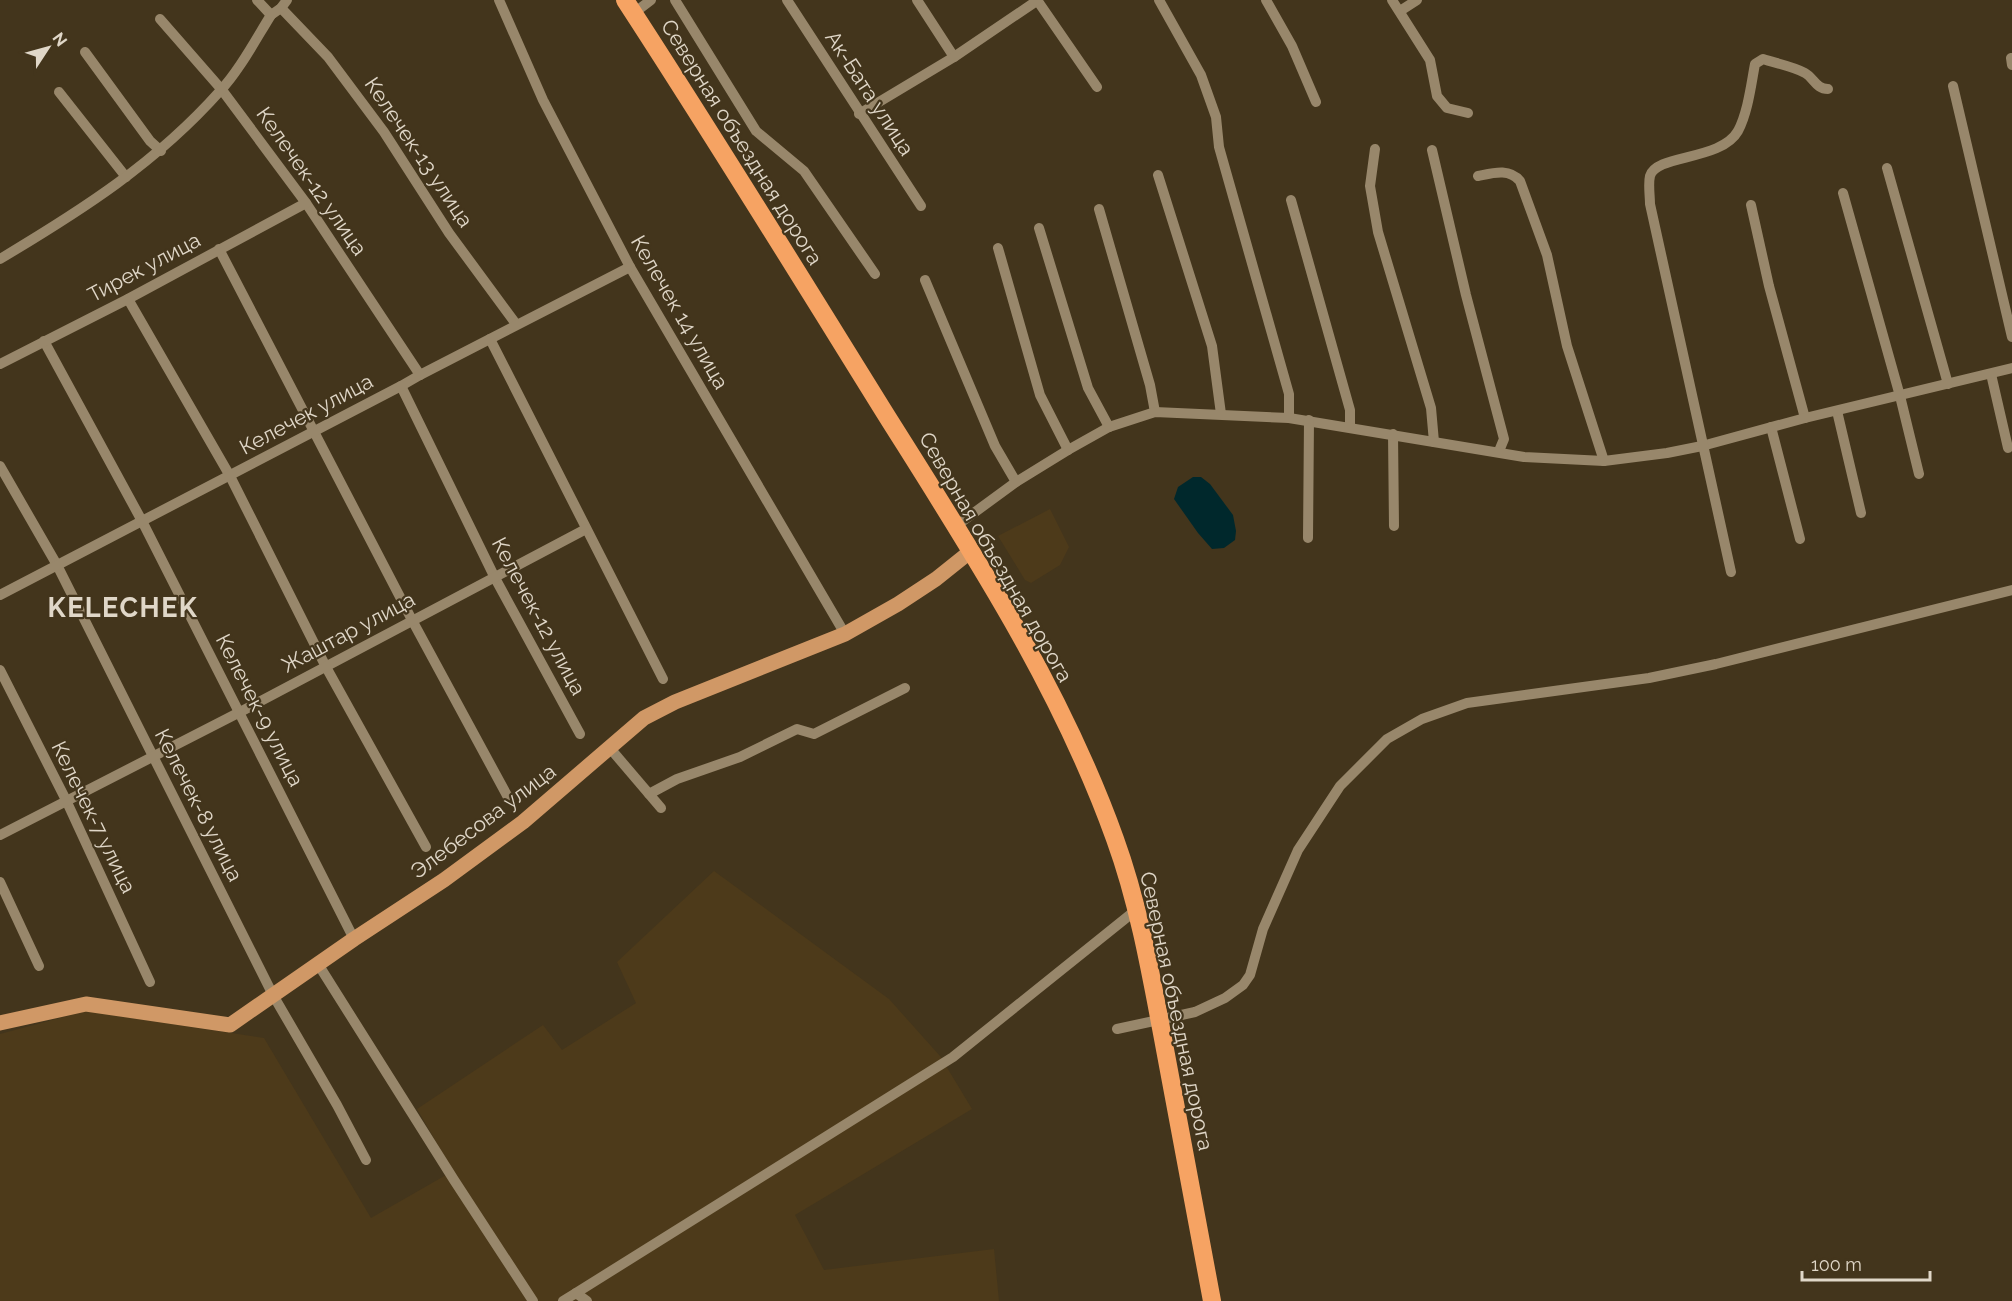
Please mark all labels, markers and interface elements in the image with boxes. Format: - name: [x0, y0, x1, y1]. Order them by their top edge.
- street label: Северная объездная дорога: [656, 15, 828, 269]
- north arrow: [18, 18, 78, 78]
- street label: Ак-Бата улица: [820, 26, 920, 160]
- text: N: [48, 29, 71, 50]
- street label: Келечек-13 улица: [360, 72, 478, 232]
- street label: Келечек-12 улица: [251, 102, 373, 260]
- street label: Тирек улица: [83, 227, 205, 307]
- street label: Келечек 14 улица: [626, 231, 734, 393]
- street label: Келечек улица: [235, 368, 377, 460]
- street label: Северная объездная дорога: [914, 428, 1078, 686]
- street label: Келечек-12 улица: [487, 533, 591, 699]
- street label: Жаштар улица: [277, 586, 419, 678]
- district label: KELECHEK: [48, 592, 198, 623]
- street label: Келечек-9 улица: [211, 630, 309, 790]
- street label: Келечек-8 улица: [150, 725, 248, 885]
- street label: Келечек-7 улица: [46, 737, 142, 897]
- street label: Элебесова улица: [406, 758, 560, 884]
- street label: Северная объездная дорога: [1135, 869, 1219, 1153]
- scale bar: [1802, 1244, 1930, 1282]
- text: 100 m: [1811, 1254, 1862, 1275]

